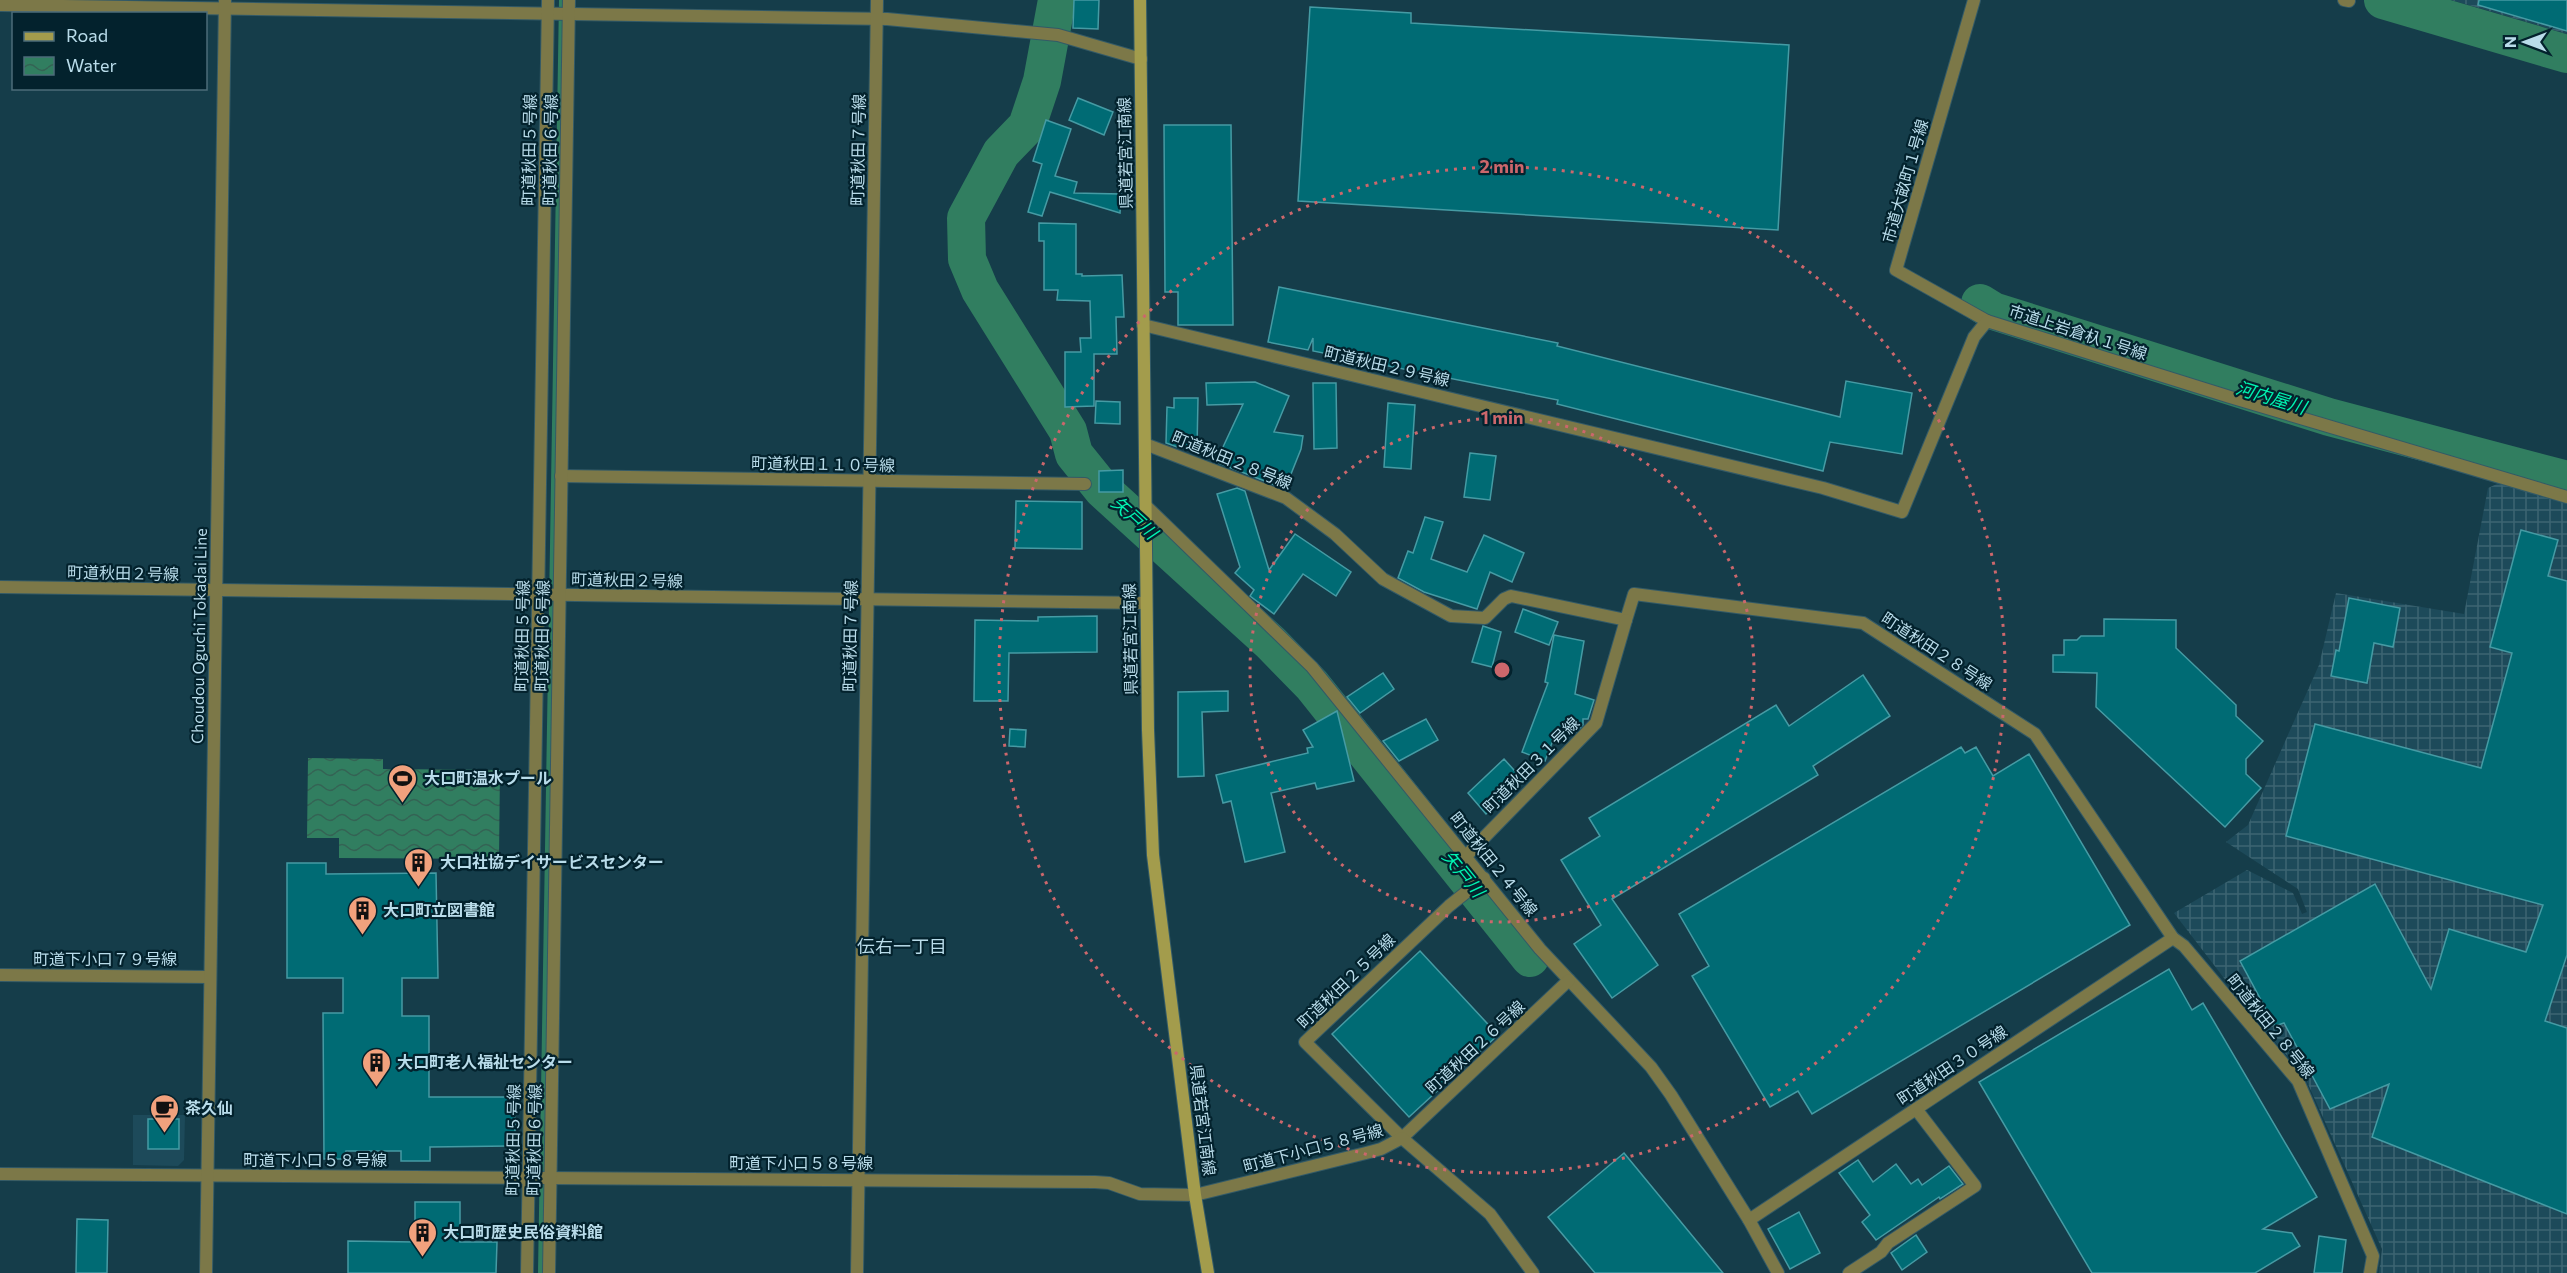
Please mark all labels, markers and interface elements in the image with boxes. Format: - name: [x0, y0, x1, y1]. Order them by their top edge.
- legend: [12, 12, 207, 90]
- north arrow: [2495, 12, 2555, 72]
- text: Road: [66, 24, 108, 46]
- text: N: [2500, 36, 2519, 48]
- text: Water: [66, 54, 117, 76]
- street label: 町道秋田５号線: [518, 94, 539, 206]
- street label: 町道秋田６号線: [539, 94, 560, 206]
- street label: 町道秋田７号線: [847, 94, 868, 206]
- street label: 県道若宮江南線: [1114, 97, 1135, 209]
- street label: 市道大畝町１号線: [1878, 117, 1931, 245]
- text: 2 min: [1480, 155, 1524, 177]
- street label: 市道上岩倉杁１号線: [2007, 300, 2150, 363]
- street label: 町道秋田２９号線: [1323, 342, 1452, 389]
- water label: 河内屋川: [2234, 376, 2311, 419]
- text: 1 min: [1481, 406, 1523, 428]
- street label: 町道秋田２８号線: [1169, 427, 1295, 492]
- street label: 町道秋田１１０号線: [751, 453, 895, 474]
- water label: 矢戸川: [1107, 491, 1164, 545]
- street label: Choudou Oguchi Tokadai Line: [187, 528, 210, 744]
- street label: 町道秋田２号線: [67, 562, 179, 583]
- street label: 町道秋田２号線: [571, 569, 683, 590]
- street label: 町道秋田５号線: [511, 580, 532, 692]
- street label: 町道秋田６号線: [531, 580, 552, 692]
- street label: 町道秋田７号線: [839, 580, 860, 692]
- street label: 県道若宮江南線: [1119, 583, 1140, 695]
- street label: 町道秋田２８号線: [1878, 608, 1996, 693]
- centre of rings: [1492, 660, 1512, 680]
- street label: 町道秋田３１号線: [1479, 713, 1583, 817]
- sports icon: 大口町温水プール: [387, 762, 419, 804]
- place label: 大口町温水プール: [424, 768, 552, 787]
- street label: 町道秋田２４号線: [1447, 808, 1542, 919]
- water label: 矢戸川: [1438, 845, 1491, 903]
- building icon: 大口社協デイサービスセンター: [403, 846, 435, 888]
- place label: 大口社協デイサービスセンター: [440, 852, 664, 871]
- building icon: 大口町立図書館: [346, 894, 378, 936]
- place label: 大口町立図書館: [383, 900, 495, 919]
- street label: 町道秋田２５号線: [1293, 929, 1398, 1032]
- district label: 伝右一丁目: [857, 935, 947, 957]
- street label: 町道下小口７９号線: [33, 949, 177, 968]
- street label: 町道秋田２８号線: [2224, 970, 2319, 1081]
- street label: 町道秋田２６号線: [1421, 996, 1528, 1097]
- street label: 町道秋田３０号線: [1893, 1021, 2010, 1108]
- building icon: 大口町老人福祉センター: [360, 1046, 392, 1088]
- place label: 大口町老人福祉センター: [397, 1052, 573, 1071]
- street label: 県道若宮江南線: [1187, 1063, 1220, 1177]
- street label: 町道秋田５号線: [502, 1084, 523, 1196]
- street label: 町道秋田６号線: [523, 1084, 544, 1196]
- cafe icon: 茶久仙: [148, 1092, 180, 1134]
- place label: 茶久仙: [185, 1098, 233, 1117]
- street label: 町道下小口５８号線: [1241, 1120, 1385, 1175]
- street label: 町道下小口５８号線: [243, 1150, 387, 1169]
- street label: 町道下小口５８号線: [729, 1153, 873, 1172]
- building icon: 大口町歴史民俗資料館: [406, 1216, 438, 1258]
- place label: 大口町歴史民俗資料館: [443, 1222, 603, 1241]

